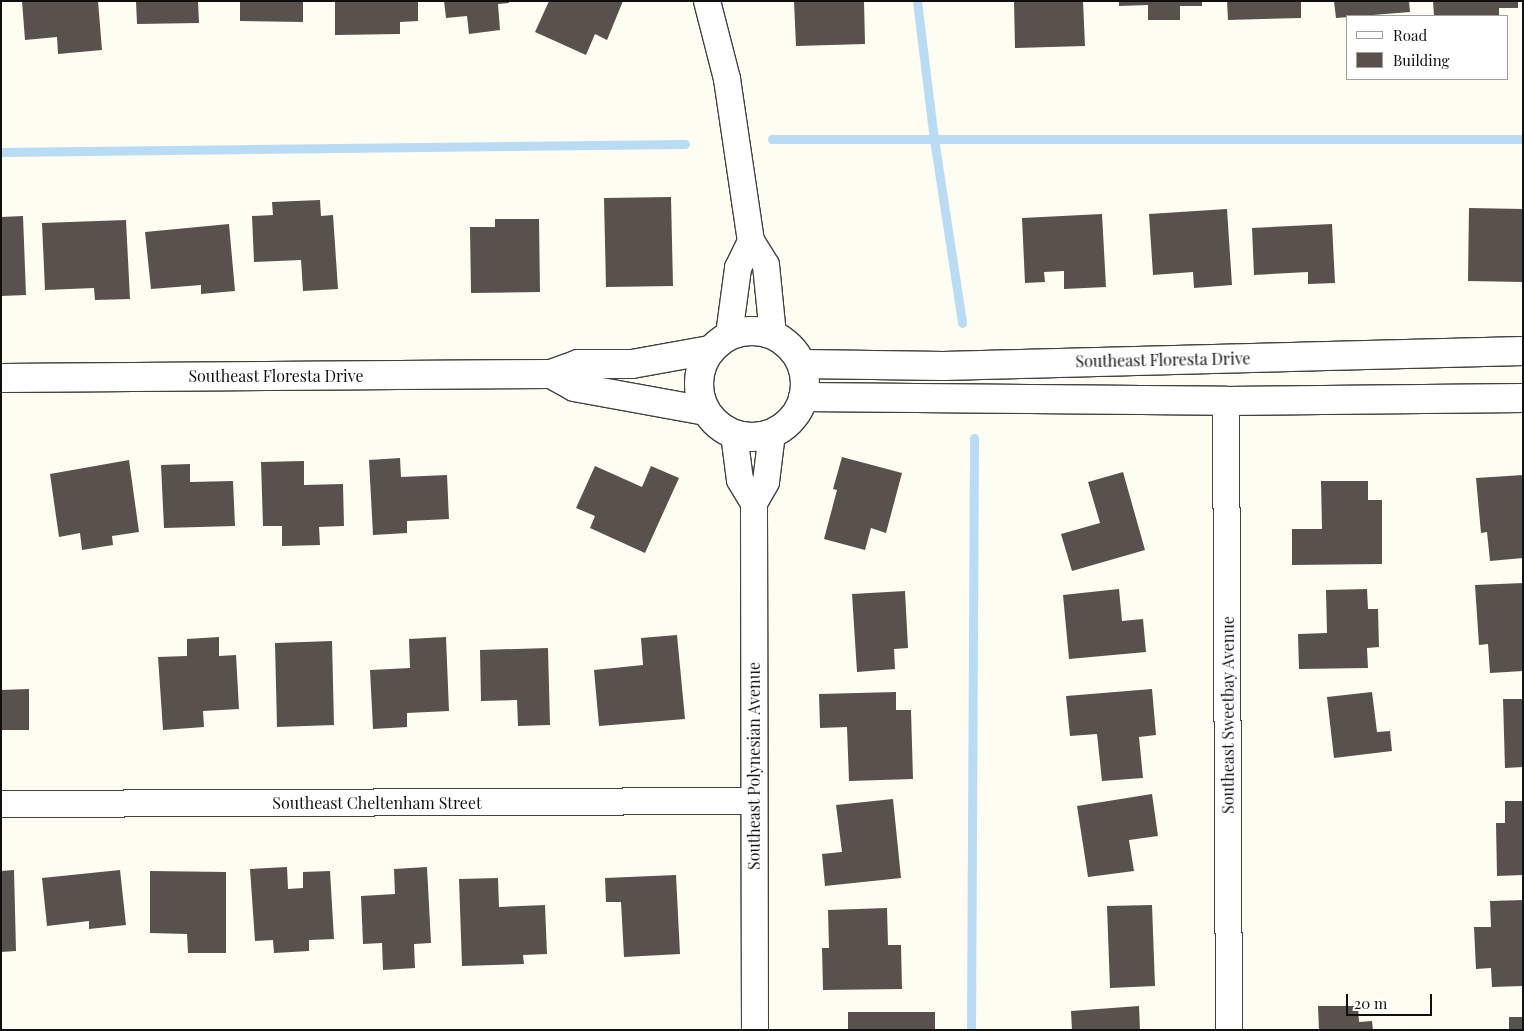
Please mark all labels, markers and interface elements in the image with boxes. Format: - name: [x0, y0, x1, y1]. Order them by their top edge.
- legend: [1346, 15, 1509, 80]
- text: Road: [1393, 25, 1427, 45]
- text: Building: [1393, 50, 1449, 70]
- street label: Southeast Floresta Drive: [1075, 349, 1251, 371]
- street label: Southeast Floresta Drive: [188, 366, 364, 386]
- street label: Southeast Sweetbay Avenue: [1218, 615, 1238, 815]
- street label: Southeast Polynesian Avenue: [744, 662, 764, 870]
- street label: Southeast Cheltenham Street: [272, 793, 482, 813]
- scale bar: [1349, 984, 1435, 1016]
- text: 20 m: [1354, 993, 1387, 1013]

